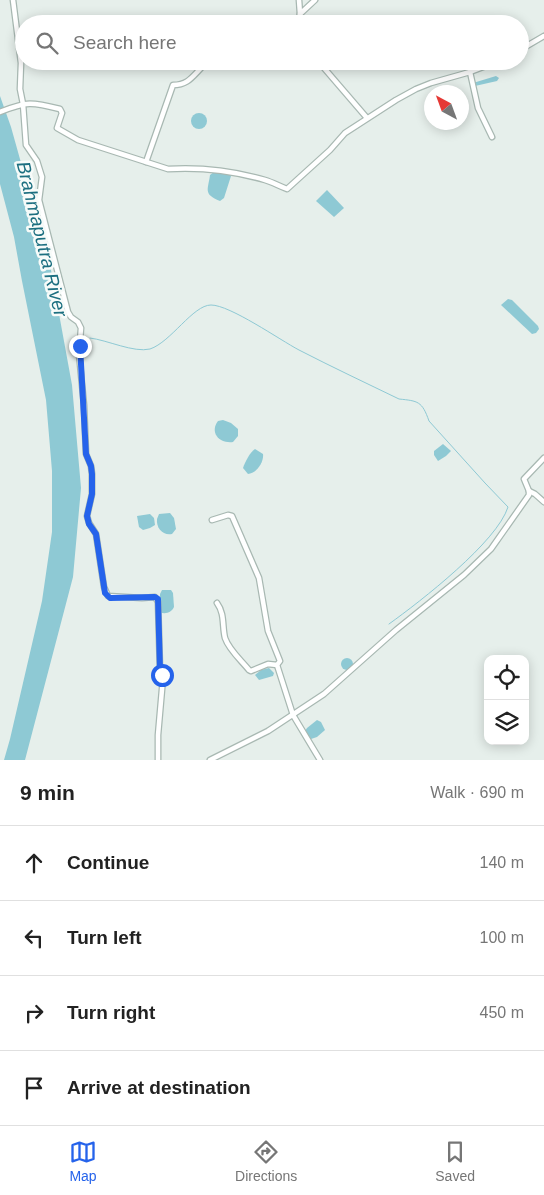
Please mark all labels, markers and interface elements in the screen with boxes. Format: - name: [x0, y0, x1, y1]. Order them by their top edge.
- search box: [15, 15, 529, 70]
- icon: search: [33, 29, 61, 57]
- text: Search here: [73, 32, 177, 53]
- north arrow: [424, 85, 469, 130]
- water label: Brahmaputra River: [13, 159, 72, 320]
- route end: [69, 335, 92, 358]
- map controls: [484, 655, 529, 745]
- button: locate: [484, 655, 529, 700]
- route start: [151, 664, 174, 687]
- button: layers: [484, 700, 529, 745]
- text: 9 min: [20, 781, 75, 804]
- text: Walk · 690 m: [430, 784, 524, 801]
- icon: ahead: [20, 849, 48, 877]
- text: Continue: [67, 852, 149, 873]
- text: 140 m: [480, 854, 524, 871]
- icon: left: [20, 924, 48, 952]
- text: Turn left: [67, 927, 142, 948]
- text: 100 m: [480, 929, 524, 946]
- icon: right: [20, 999, 48, 1027]
- text: Turn right: [67, 1002, 155, 1023]
- text: 450 m: [480, 1004, 524, 1021]
- icon: arrive: [20, 1074, 48, 1102]
- text: Arrive at destination: [67, 1077, 251, 1098]
- tab: Map: [69, 1138, 97, 1184]
- tab: Directions: [235, 1138, 297, 1184]
- tab: Saved: [435, 1138, 475, 1184]

